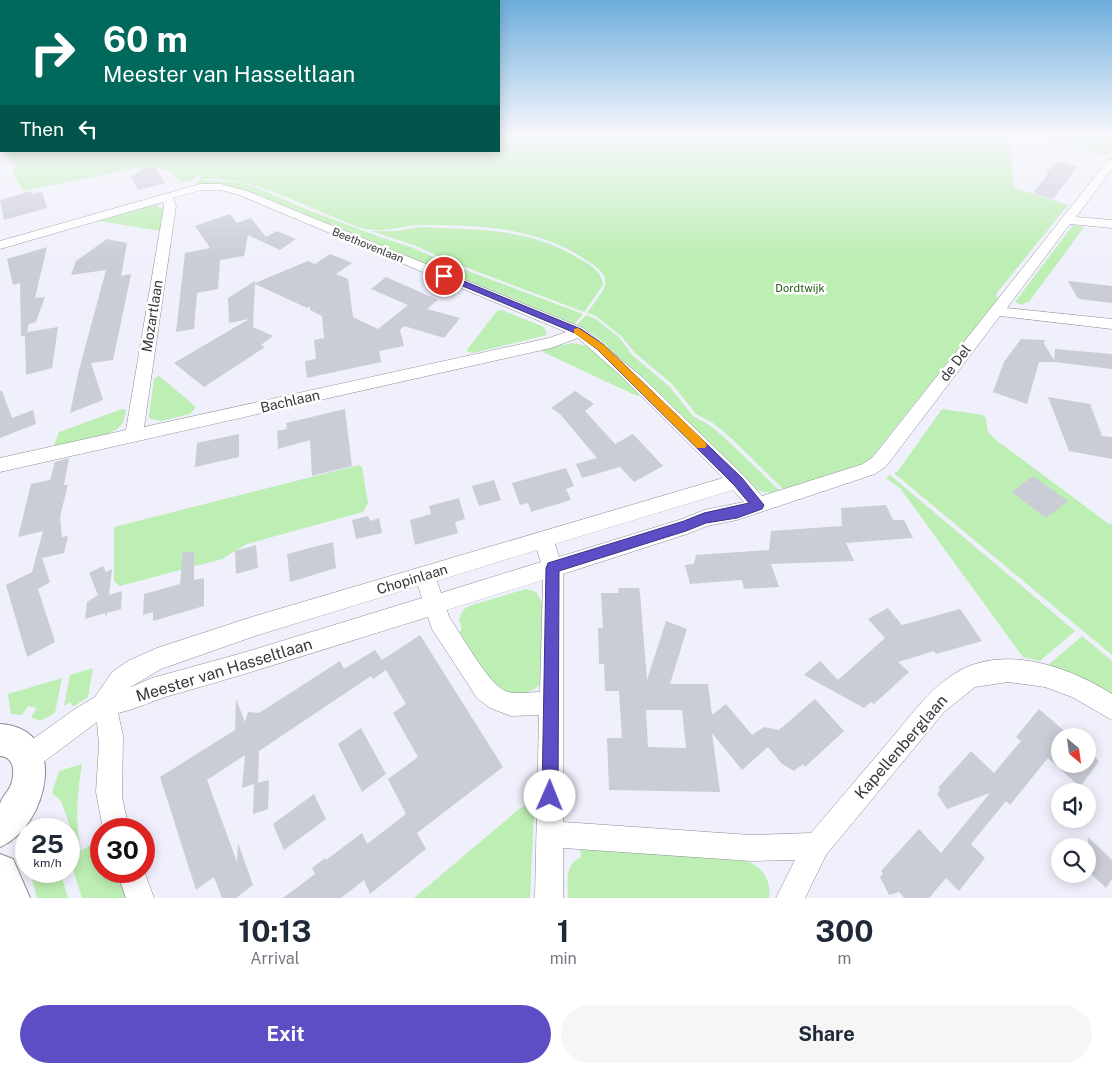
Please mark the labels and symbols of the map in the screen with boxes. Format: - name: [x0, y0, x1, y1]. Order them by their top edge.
- street label: Beethovenlaan: [330, 225, 406, 265]
- pin: [423, 255, 465, 297]
- street label: Mozartlaan: [138, 279, 166, 353]
- park label: Dordtwijk: [775, 282, 825, 294]
- street label: de Del: [936, 342, 974, 384]
- street label: Bachlaan: [259, 386, 321, 416]
- street label: Chopinlaan: [375, 561, 449, 597]
- street label: Meester van Hasseltlaan: [134, 634, 314, 706]
- street label: Kapellenberglaan: [851, 691, 951, 803]
- north arrow: [1051, 728, 1096, 772]
- position arrow: [523, 769, 575, 821]
- speed limit sign: 30: [90, 818, 155, 883]

